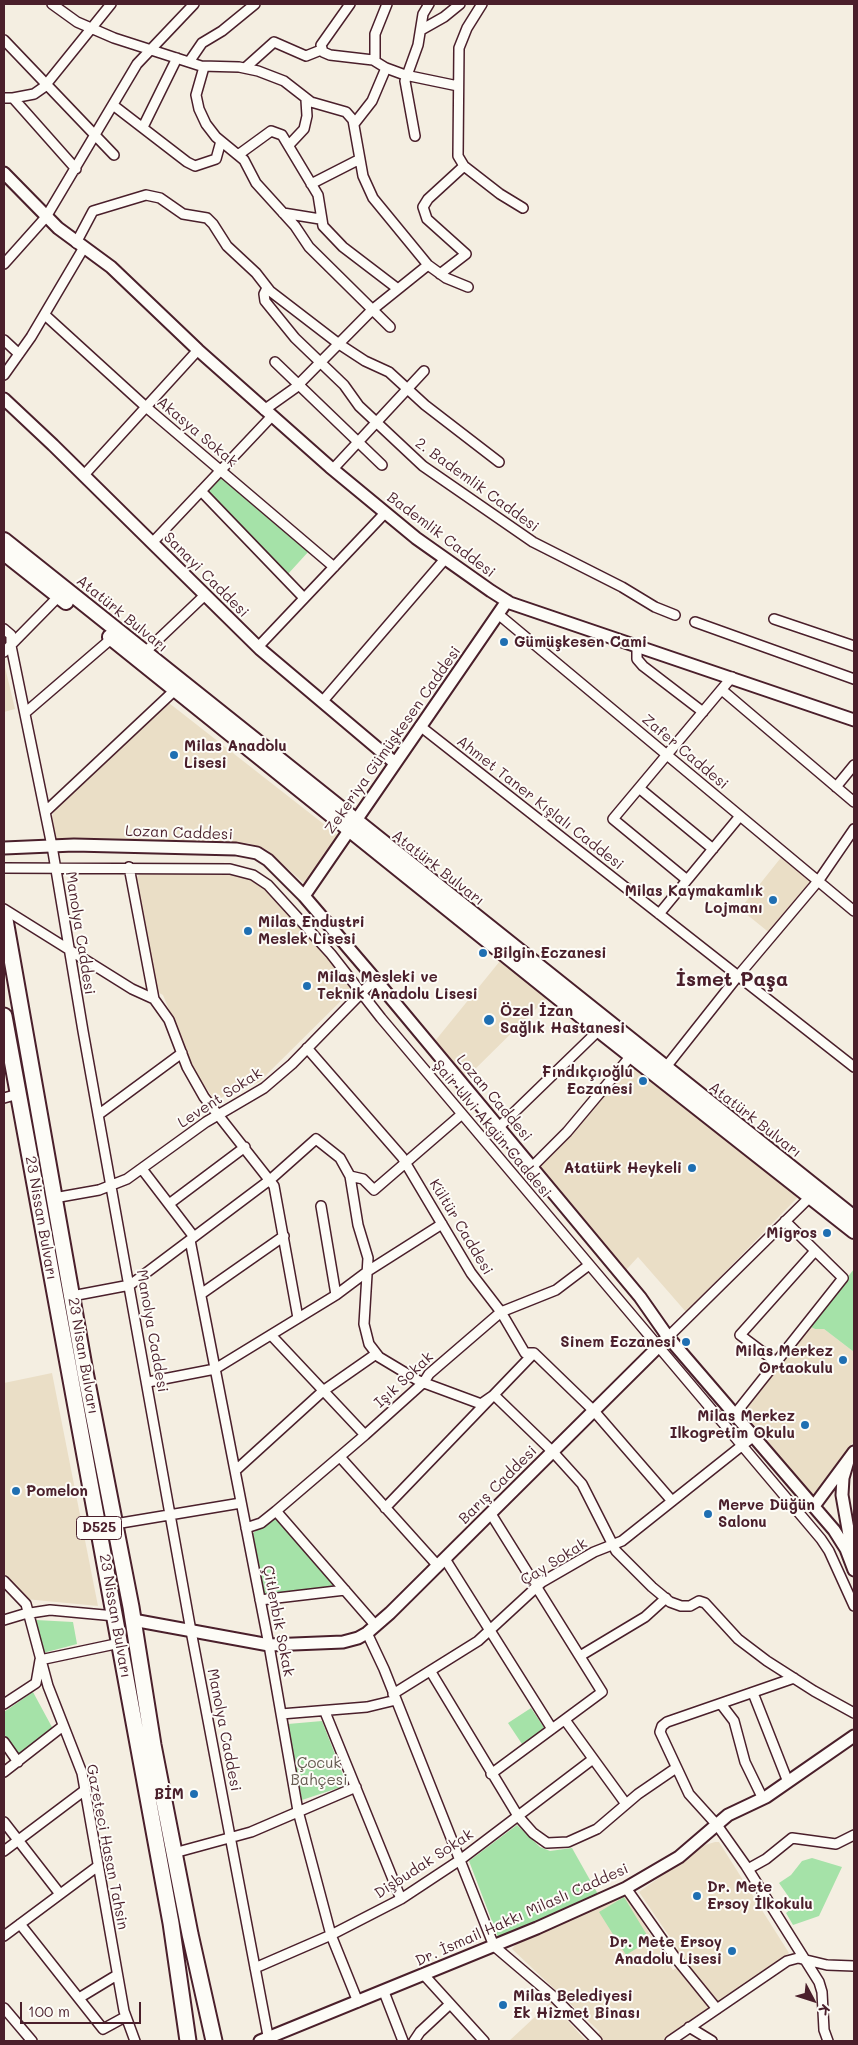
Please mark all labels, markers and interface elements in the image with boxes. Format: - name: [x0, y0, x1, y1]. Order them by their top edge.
- street label: Akasya Sokak: [153, 393, 241, 471]
- street label: 2. Bademlik Caddesi: [412, 434, 542, 536]
- street label: Bademlik Caddesi: [383, 488, 499, 582]
- street label: Sanayi Caddesi: [160, 529, 252, 621]
- street label: Atatürk Bulvarı: [73, 572, 171, 656]
- place label: Gümüşkesen Cami: [514, 633, 647, 651]
- marker: Gümüşkesen Cami: [498, 636, 510, 648]
- street label: Zekeriya Gümüşkesen Caddesi: [321, 643, 465, 837]
- street label: Zafer Caddesi: [638, 711, 732, 793]
- street label: Ahmet Taner Kışlalı Caddesi: [453, 732, 627, 874]
- place label: Milas Anadolu Lisesi: [184, 737, 287, 772]
- marker: Milas Anadolu Lisesi: [168, 749, 180, 761]
- street label: Lozan Caddesi: [125, 822, 233, 844]
- street label: Atatürk Bulvarı: [388, 826, 488, 910]
- street label: Manolya Caddesi: [61, 870, 99, 996]
- place label: Milas Kaymakamlık Lojmanı: [625, 882, 763, 917]
- marker: Milas Kaymakamlık Lojmanı: [767, 894, 779, 906]
- place label: Milas Endustri Meslek Lisesi: [258, 913, 365, 948]
- marker: Milas Endustri Meslek Lisesi: [242, 925, 254, 937]
- place label: Bilgin Eczanesi: [493, 944, 607, 962]
- marker: Bilgin Eczanesi: [477, 947, 489, 959]
- place label: Milas Mesleki ve Teknik Anadolu Lisesi: [317, 968, 478, 1003]
- district label: İsmet Paşa: [676, 968, 788, 992]
- marker: Milas Mesleki ve Teknik Anadolu Lisesi: [301, 980, 313, 992]
- place label: Özel İzan Sağlık Hastanesi: [500, 1002, 625, 1037]
- marker: Özel İzan Sağlık Hastanesi: [482, 1013, 496, 1027]
- street label: Lozan Caddesi: [452, 1051, 536, 1145]
- street label: Şair Ulvi Akgün Caddesi: [429, 1056, 555, 1202]
- place label: Fındıkçıoğlu Eczanesi: [542, 1063, 633, 1098]
- street label: Levent Sokak: [175, 1064, 265, 1132]
- marker: Fındıkçıoğlu Eczanesi: [637, 1075, 649, 1087]
- street label: Atatürk Bulvarı: [705, 1078, 805, 1162]
- street label: 23 Nissan Bulvarı: [21, 1155, 61, 1281]
- place label: Atatürk Heykeli: [564, 1159, 682, 1177]
- marker: Atatürk Heykeli: [686, 1162, 698, 1174]
- street label: Kültür Caddesi: [425, 1176, 497, 1278]
- place label: Migros: [766, 1224, 817, 1242]
- marker: Migros: [821, 1227, 833, 1239]
- street label: Manolya Caddesi: [132, 1268, 172, 1394]
- street label: 23 Nisan Bulvarı: [64, 1296, 102, 1416]
- place label: Sinem Eczanesi: [560, 1333, 676, 1351]
- marker: Sinem Eczanesi: [680, 1336, 692, 1348]
- place label: Milas Merkez Ortaokulu: [735, 1342, 833, 1377]
- street label: Işık Sokak: [371, 1348, 437, 1412]
- marker: Milas Merkez Ortaokulu: [837, 1354, 849, 1366]
- place label: Milas Merkez Ilkogretim Okulu: [670, 1407, 795, 1442]
- marker: Milas Merkez Ilkogretim Okulu: [799, 1419, 811, 1431]
- street label: Barış Caddesi: [455, 1442, 541, 1528]
- place label: Pomelon: [26, 1482, 88, 1500]
- marker: Pomelon: [10, 1485, 22, 1497]
- place label: Merve Düğün Salonu: [718, 1496, 815, 1531]
- marker: Merve Düğün Salonu: [702, 1508, 714, 1520]
- road number: D525: [76, 1516, 122, 1540]
- street label: Çay Sokak: [517, 1534, 591, 1590]
- street label: 23 Nissan Bulvarı: [95, 1553, 135, 1679]
- street label: Çitlenbik Sokak: [258, 1564, 298, 1678]
- street label: Manolya Caddesi: [203, 1667, 245, 1793]
- park label: Çocuk Bahçesi: [290, 1754, 348, 1789]
- street label: Gazeteci Hasan Tahsin: [82, 1763, 132, 1931]
- place label: BİM: [154, 1785, 184, 1803]
- marker: BİM: [188, 1788, 200, 1800]
- street label: Dişbudak Sokak: [371, 1825, 477, 1903]
- street label: Dr. İsmail Hakkı Milaslı Caddesi: [413, 1860, 631, 1970]
- place label: Dr. Mete Ersoy İlkokulu: [707, 1878, 813, 1913]
- marker: Dr. Mete Ersoy İlkokulu: [691, 1890, 703, 1902]
- place label: Dr. Mete Ersoy Anadolu Lisesi: [609, 1933, 722, 1968]
- marker: Dr. Mete Ersoy Anadolu Lisesi: [726, 1945, 738, 1957]
- north arrow: [788, 1975, 838, 2025]
- place label: Milas Belediyesi Ek Hizmet Binası: [513, 1987, 640, 2022]
- scale bar: [22, 1992, 144, 2024]
- marker: Milas Belediyesi Ek Hizmet Binası: [497, 1999, 509, 2011]
- text: K: [815, 2000, 835, 2020]
- text: 100 m: [28, 2001, 70, 2021]

